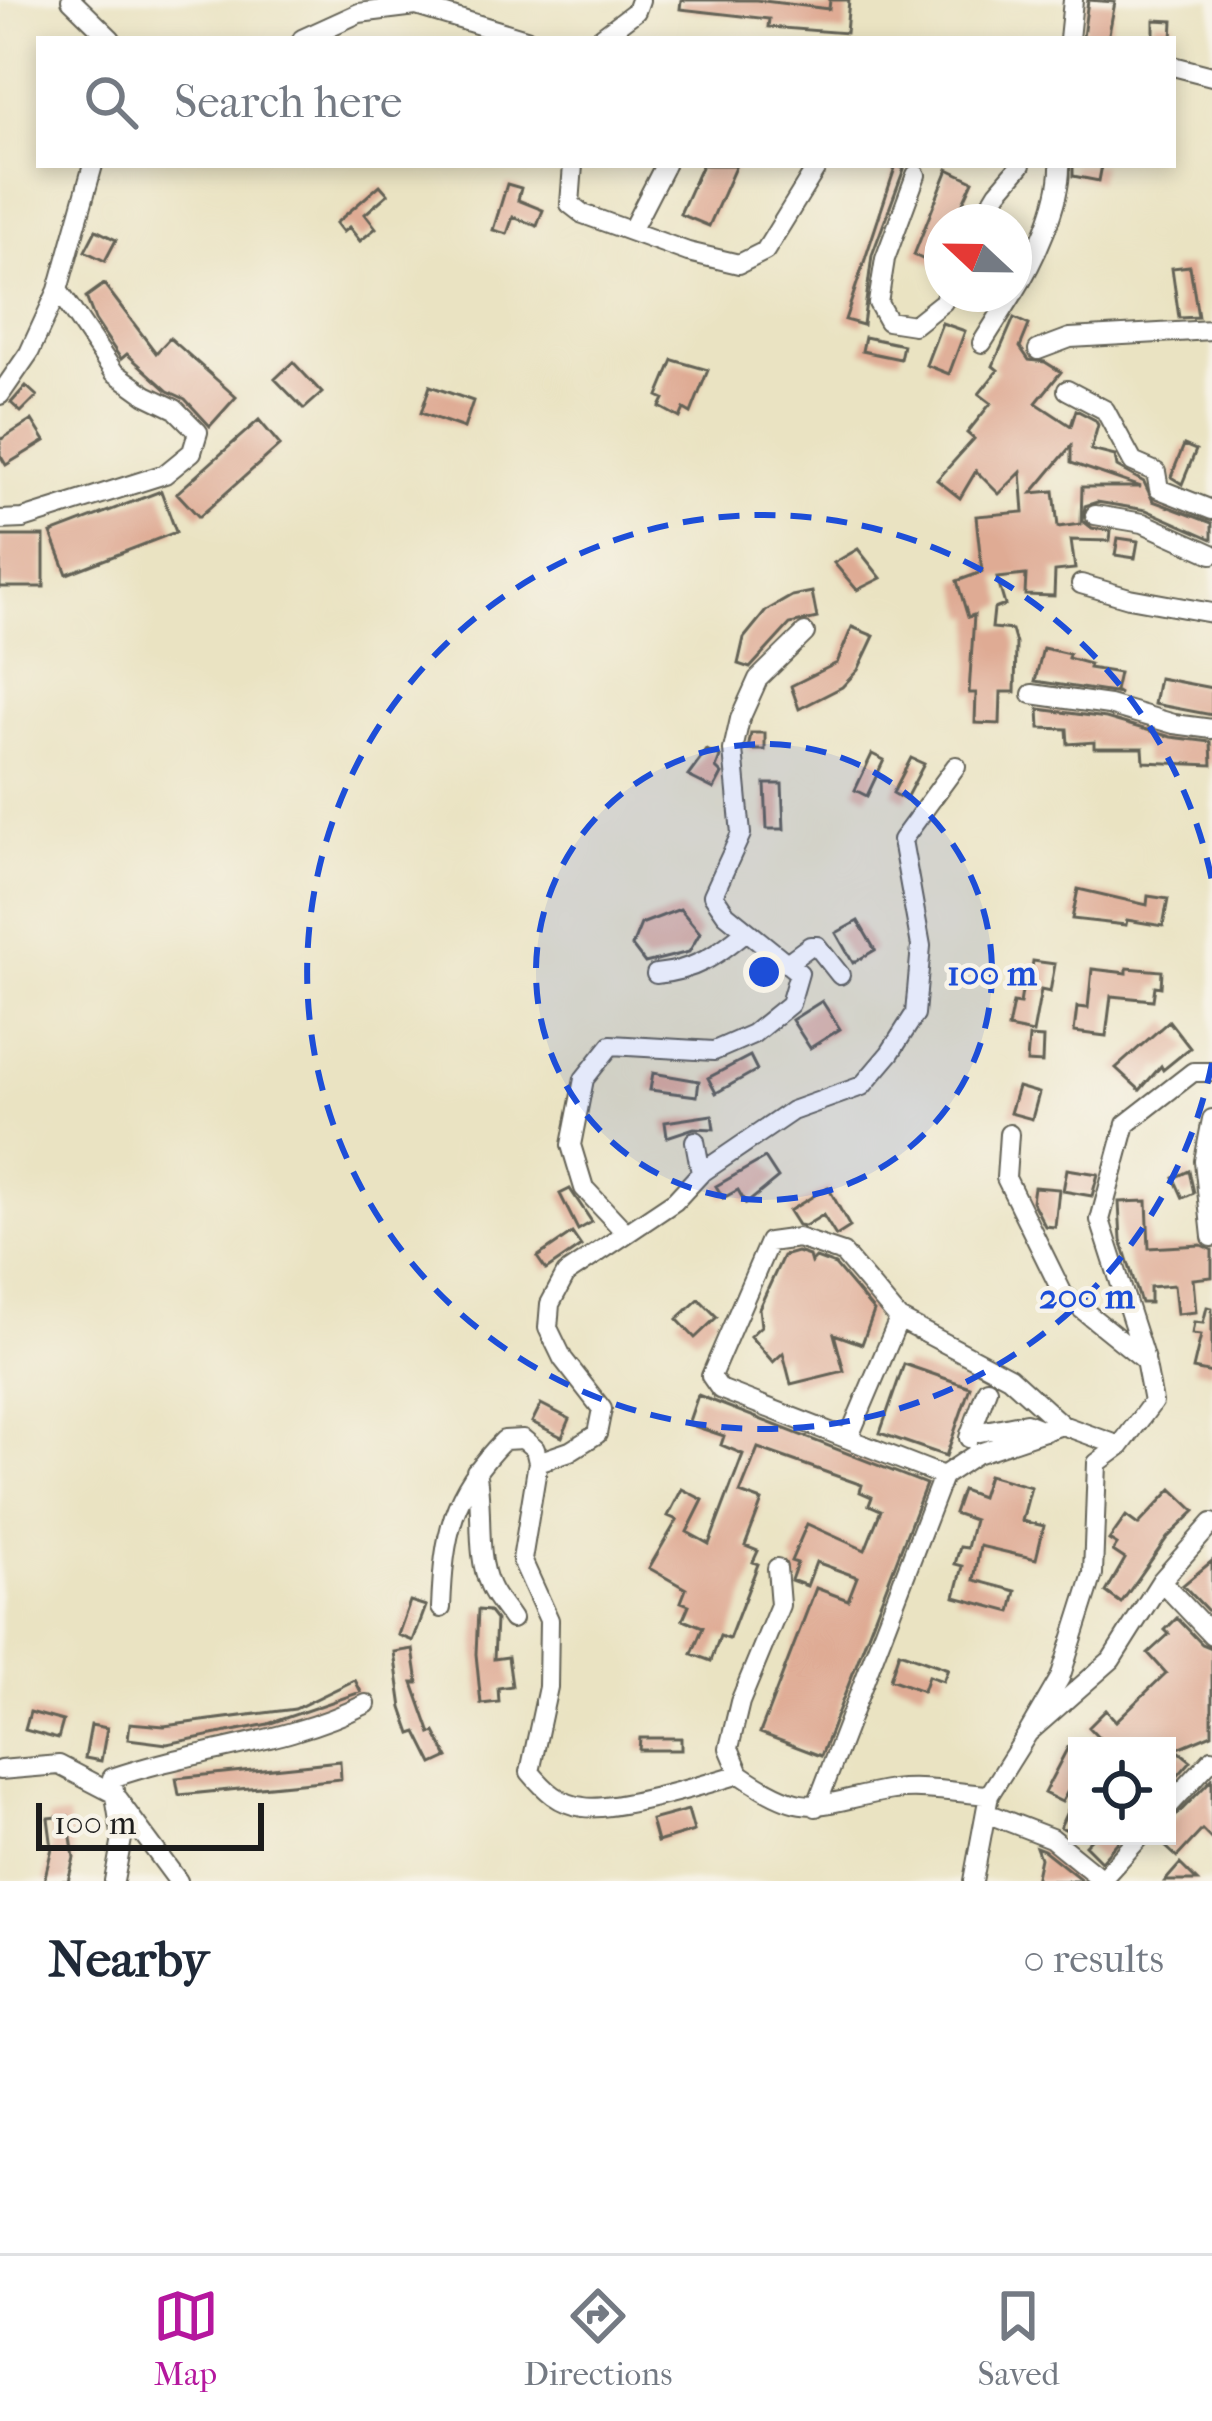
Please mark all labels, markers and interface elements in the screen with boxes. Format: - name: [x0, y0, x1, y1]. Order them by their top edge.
- search box: [36, 36, 1176, 168]
- icon: search: [78, 69, 144, 135]
- text: Search here: [174, 76, 402, 129]
- north arrow: [924, 204, 1032, 312]
- centre of rings: [743, 951, 785, 993]
- text: 100 m: [947, 952, 1038, 994]
- text: 200 m: [1039, 1275, 1136, 1317]
- map controls: [1068, 1737, 1176, 1845]
- button: locate: [1068, 1737, 1176, 1845]
- scale bar: [36, 1797, 264, 1850]
- text: 100 m: [54, 1804, 137, 1843]
- text: Nearby: [48, 1929, 209, 1989]
- text: 0 results: [1023, 1936, 1164, 1982]
- tab: Map: [153, 2283, 219, 2394]
- tab: Directions: [524, 2283, 672, 2394]
- tab: Saved: [978, 2283, 1059, 2394]

